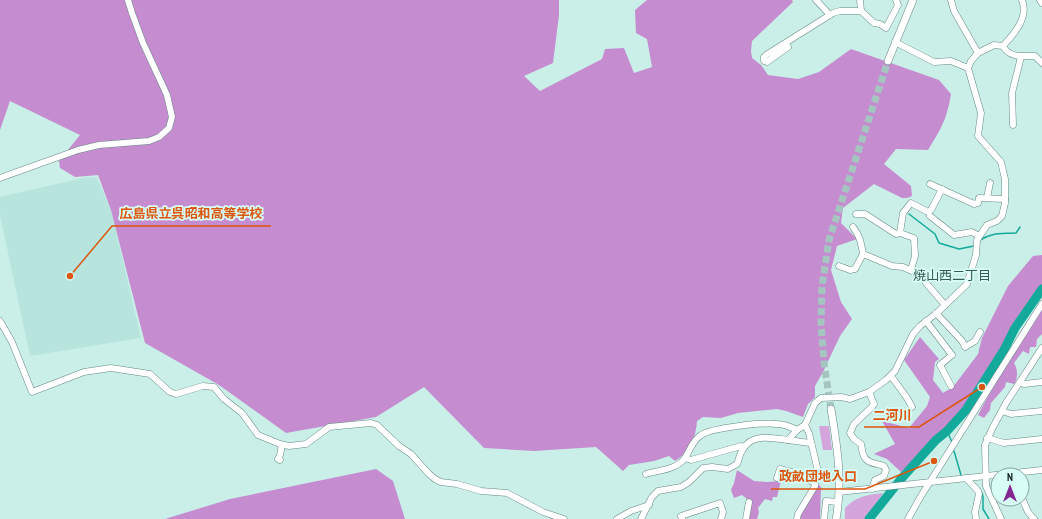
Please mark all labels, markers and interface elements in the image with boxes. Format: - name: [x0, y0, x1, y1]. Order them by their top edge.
- callout: 広島県立呉昭和高等学校: [112, 201, 271, 226]
- text: 広島県立呉昭和高等学校: [119, 205, 263, 222]
- district label: 焼山西二丁目: [913, 267, 991, 284]
- callout: 二河川: [864, 402, 919, 427]
- text: 二河川: [872, 407, 912, 424]
- callout: 政畝団地入口: [771, 464, 865, 489]
- north arrow: [990, 467, 1030, 507]
- text: 政畝団地入口: [779, 468, 857, 485]
- text: N: [1007, 470, 1013, 484]

